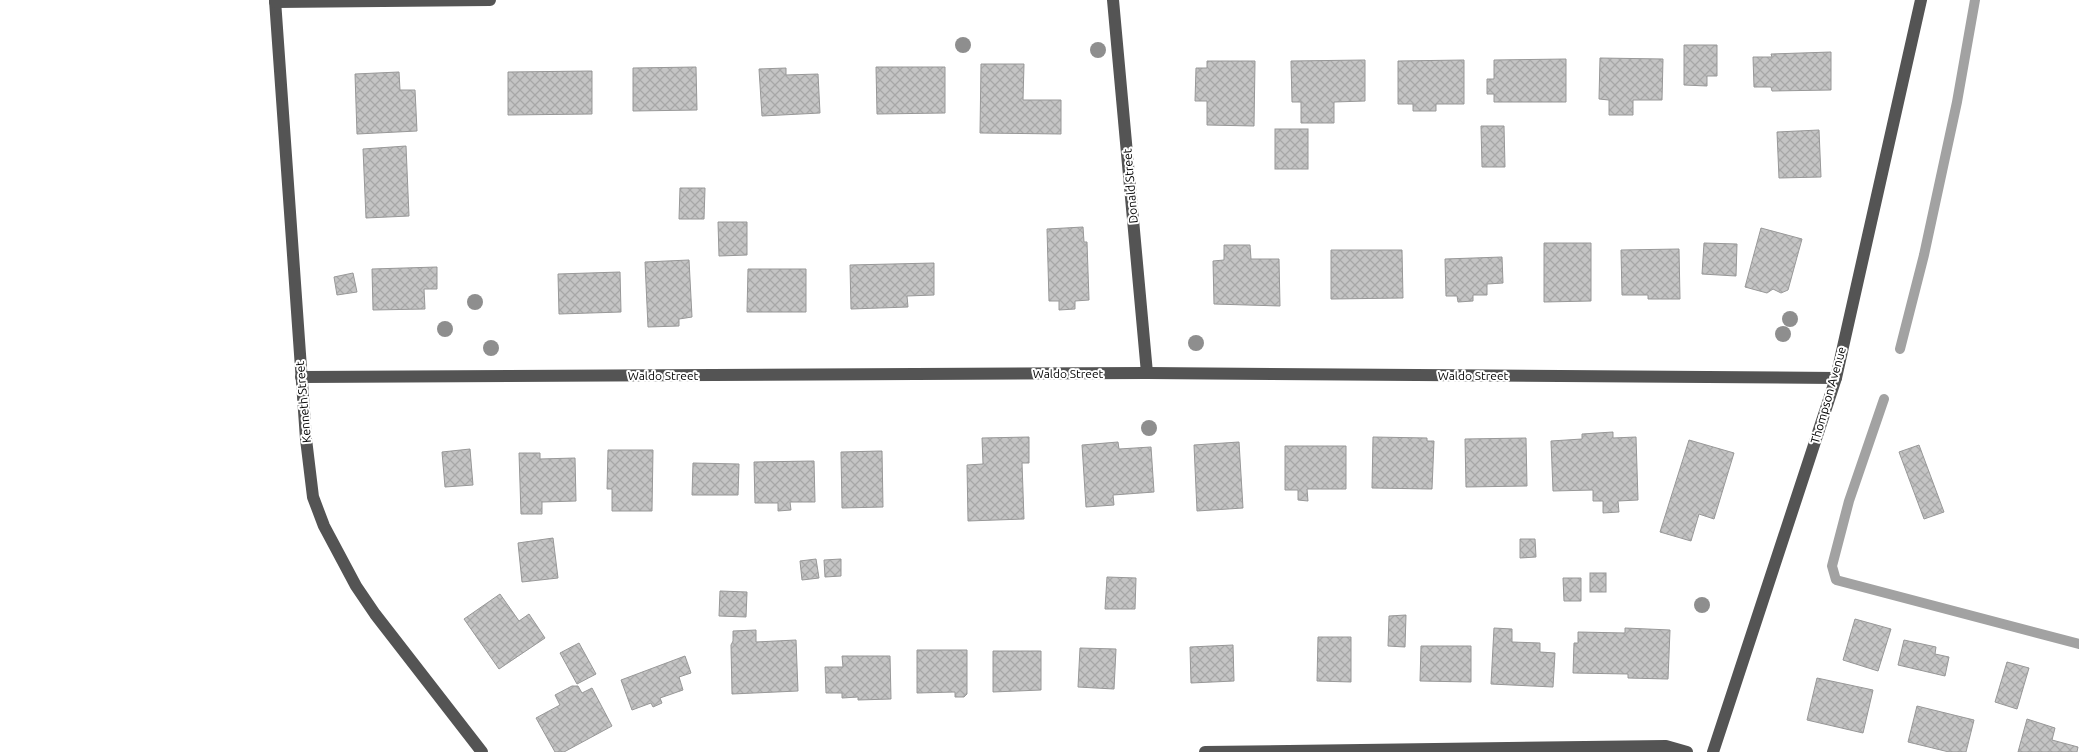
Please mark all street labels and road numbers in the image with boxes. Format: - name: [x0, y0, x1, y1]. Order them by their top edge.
- street label: Donald Street: [1120, 148, 1140, 224]
- street label: Thompson Avenue: [1808, 345, 1848, 445]
- street label: Kenneth Street: [293, 360, 313, 443]
- street label: Waldo Street: [1033, 367, 1104, 380]
- street label: Waldo Street: [628, 369, 699, 382]
- street label: Waldo Street: [1438, 369, 1509, 382]

